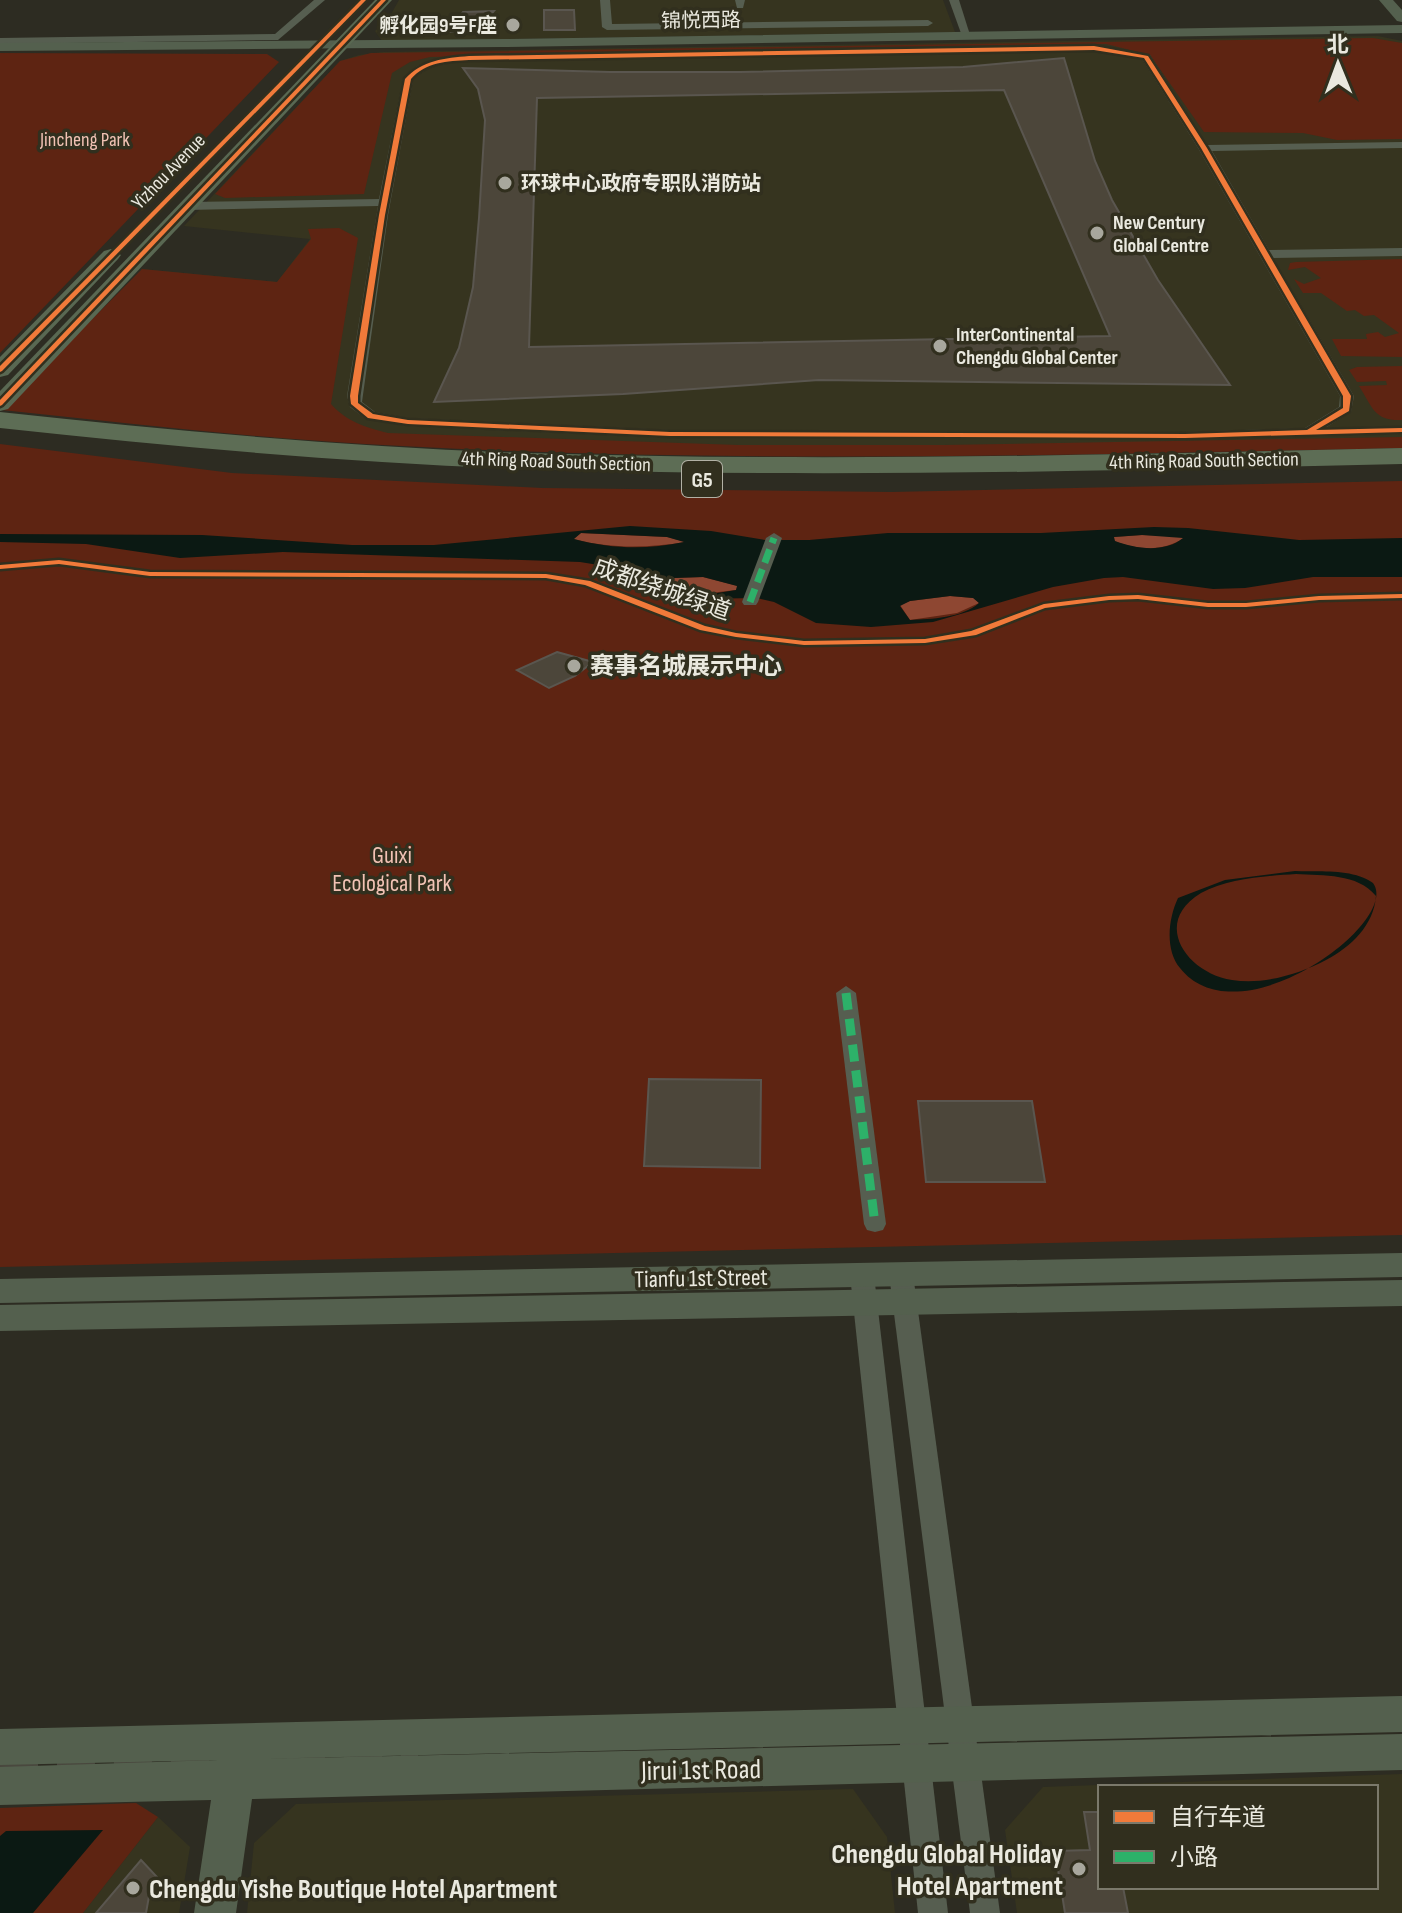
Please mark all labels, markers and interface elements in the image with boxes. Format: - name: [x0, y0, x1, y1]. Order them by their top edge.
- street label: 锦悦西路: [661, 8, 741, 34]
- place label: 孵化园9号F座: [379, 14, 497, 38]
- marker: 孵化园9号F座: [504, 16, 522, 34]
- north arrow: [1298, 24, 1378, 104]
- text: 北: [1326, 32, 1349, 59]
- park label: Jincheng Park: [39, 128, 130, 152]
- street label: Yizhou Avenue: [127, 129, 211, 215]
- place label: 环球中心政府专职队消防站: [521, 172, 761, 196]
- marker: 环球中心政府专职队消防站: [496, 174, 514, 192]
- place label: New Century Global Centre: [1113, 211, 1209, 258]
- marker: New Century Global Centre: [1088, 224, 1106, 242]
- place label: InterContinental Chengdu Global Center: [956, 323, 1118, 370]
- marker: InterContinental Chengdu Global Center: [931, 337, 949, 355]
- street label: 4th Ring Road South Section: [461, 447, 651, 477]
- street label: 4th Ring Road South Section: [1109, 447, 1299, 475]
- road number: G5: [682, 461, 722, 497]
- street label: 成都绕城绿道: [589, 552, 735, 627]
- place label: 赛事名城展示中心: [590, 652, 782, 681]
- marker: 赛事名城展示中心: [565, 657, 583, 675]
- park label: Guixi Ecological Park: [332, 841, 452, 898]
- street label: Tianfu 1st Street: [634, 1263, 768, 1294]
- street label: Jirui 1st Road: [640, 1753, 761, 1788]
- legend: [1098, 1785, 1378, 1889]
- text: 自行车道: [1170, 1803, 1266, 1832]
- place label: Chengdu Global Holiday Hotel Apartment: [831, 1838, 1063, 1903]
- text: 小路: [1170, 1843, 1218, 1872]
- marker: Chengdu Global Holiday Hotel Apartment: [1070, 1860, 1088, 1878]
- place label: Chengdu Yishe Boutique Hotel Apartment: [149, 1873, 557, 1906]
- marker: Chengdu Yishe Boutique Hotel Apartment: [124, 1879, 142, 1897]

